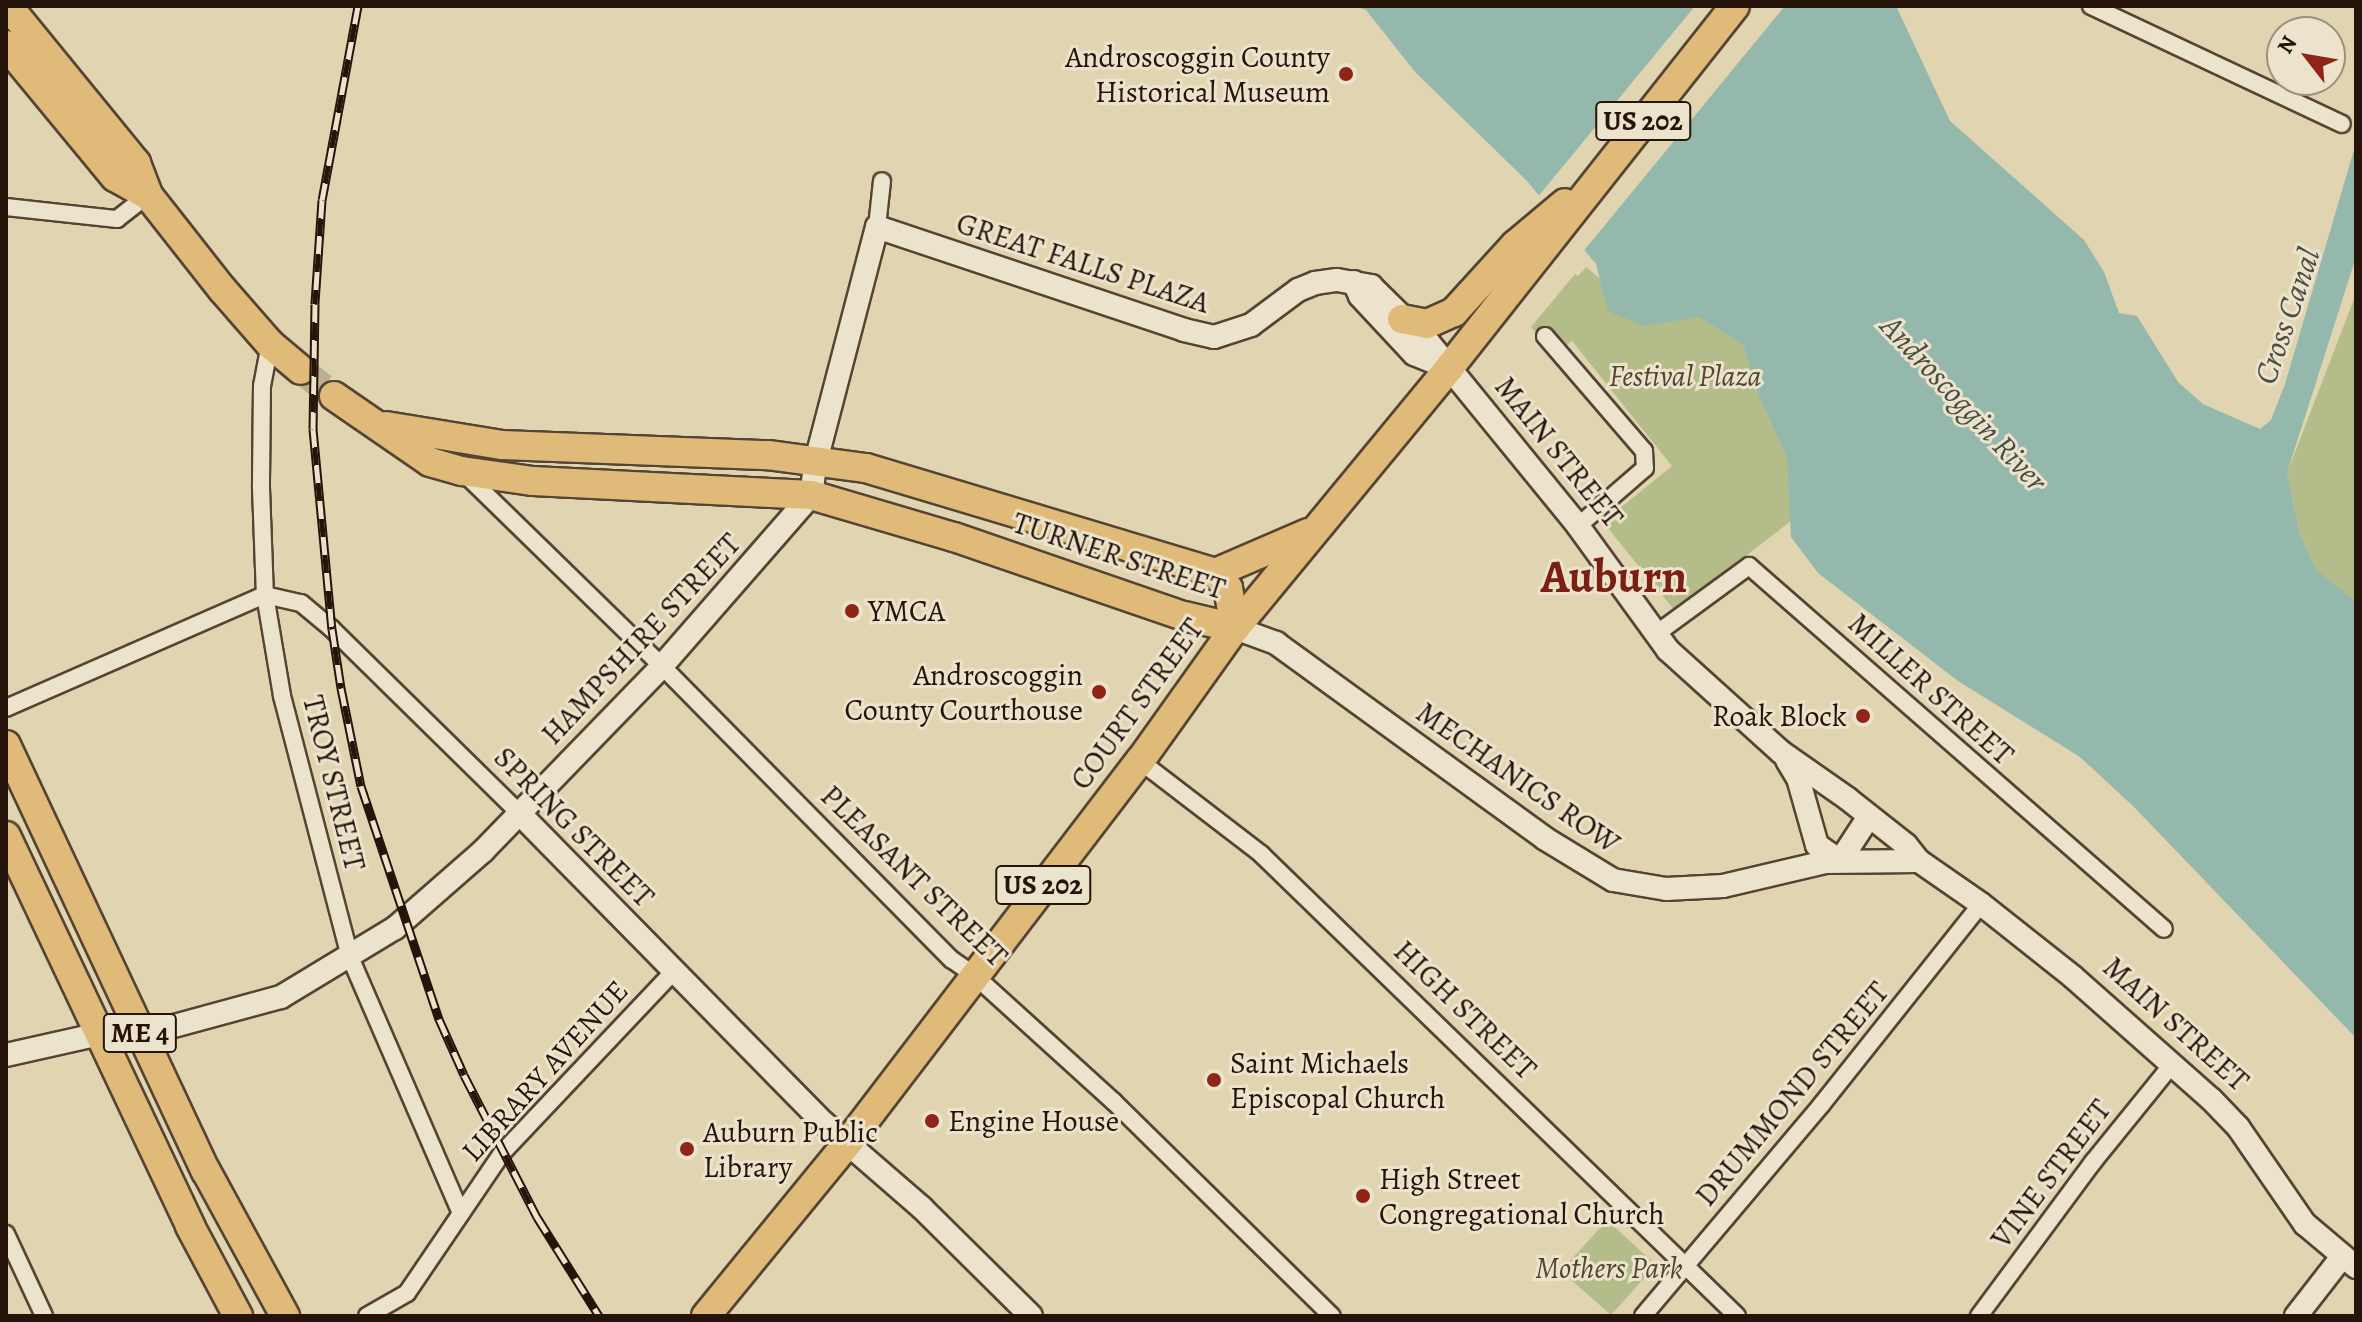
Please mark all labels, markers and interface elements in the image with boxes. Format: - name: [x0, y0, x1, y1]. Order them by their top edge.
- north arrow: [2266, 16, 2346, 96]
- text: N: [2270, 30, 2304, 59]
- place label: Androscoggin County Historical Museum: [1065, 39, 1330, 110]
- marker: Androscoggin County Historical Museum: [1337, 65, 1355, 83]
- road number: US 202: [1595, 97, 1691, 145]
- street label: GREAT FALLS PLAZA: [952, 205, 1214, 321]
- water label: Cross Canal: [2246, 243, 2328, 389]
- water label: Androscoggin River: [1873, 307, 2055, 499]
- park label: Festival Plaza: [1609, 358, 1761, 394]
- street label: MAIN STREET: [1487, 369, 1631, 535]
- street label: TURNER STREET: [1008, 505, 1230, 607]
- street label: HAMPSHIRE STREET: [534, 526, 748, 752]
- district label: Auburn: [1541, 549, 1687, 605]
- place label: YMCA: [868, 593, 945, 629]
- marker: YMCA: [843, 602, 861, 620]
- street label: MILLER STREET: [1841, 605, 2021, 773]
- street label: COURT STREET: [1063, 611, 1211, 797]
- place label: Androscoggin County Courthouse: [845, 657, 1083, 728]
- marker: Androscoggin County Courthouse: [1090, 683, 1108, 701]
- street label: TROY STREET: [295, 692, 373, 874]
- street label: MECHANICS ROW: [1409, 694, 1627, 862]
- place label: Roak Block: [1712, 698, 1847, 734]
- marker: Roak Block: [1854, 707, 1872, 725]
- street label: SPRING STREET: [486, 739, 662, 915]
- street label: PLEASANT STREET: [813, 778, 1015, 974]
- road number: US 202: [995, 861, 1091, 909]
- street label: HIGH STREET: [1386, 933, 1544, 1087]
- street label: MAIN STREET: [2096, 949, 2256, 1099]
- street label: LIBRARY AVENUE: [454, 973, 636, 1169]
- street label: DRUMMOND STREET: [1688, 975, 1896, 1213]
- road number: ME 4: [102, 1009, 178, 1057]
- place label: Saint Michaels Episcopal Church: [1230, 1045, 1445, 1116]
- marker: Saint Michaels Episcopal Church: [1205, 1071, 1223, 1089]
- street label: VINE STREET: [1983, 1093, 2119, 1255]
- place label: Engine House: [948, 1103, 1119, 1139]
- marker: Engine House: [923, 1112, 941, 1130]
- place label: Auburn Public Library: [703, 1114, 878, 1184]
- marker: Auburn Public Library: [678, 1140, 696, 1158]
- place label: High Street Congregational Church: [1379, 1161, 1664, 1232]
- marker: High Street Congregational Church: [1354, 1187, 1372, 1205]
- park label: Mothers Park: [1535, 1250, 1683, 1286]

